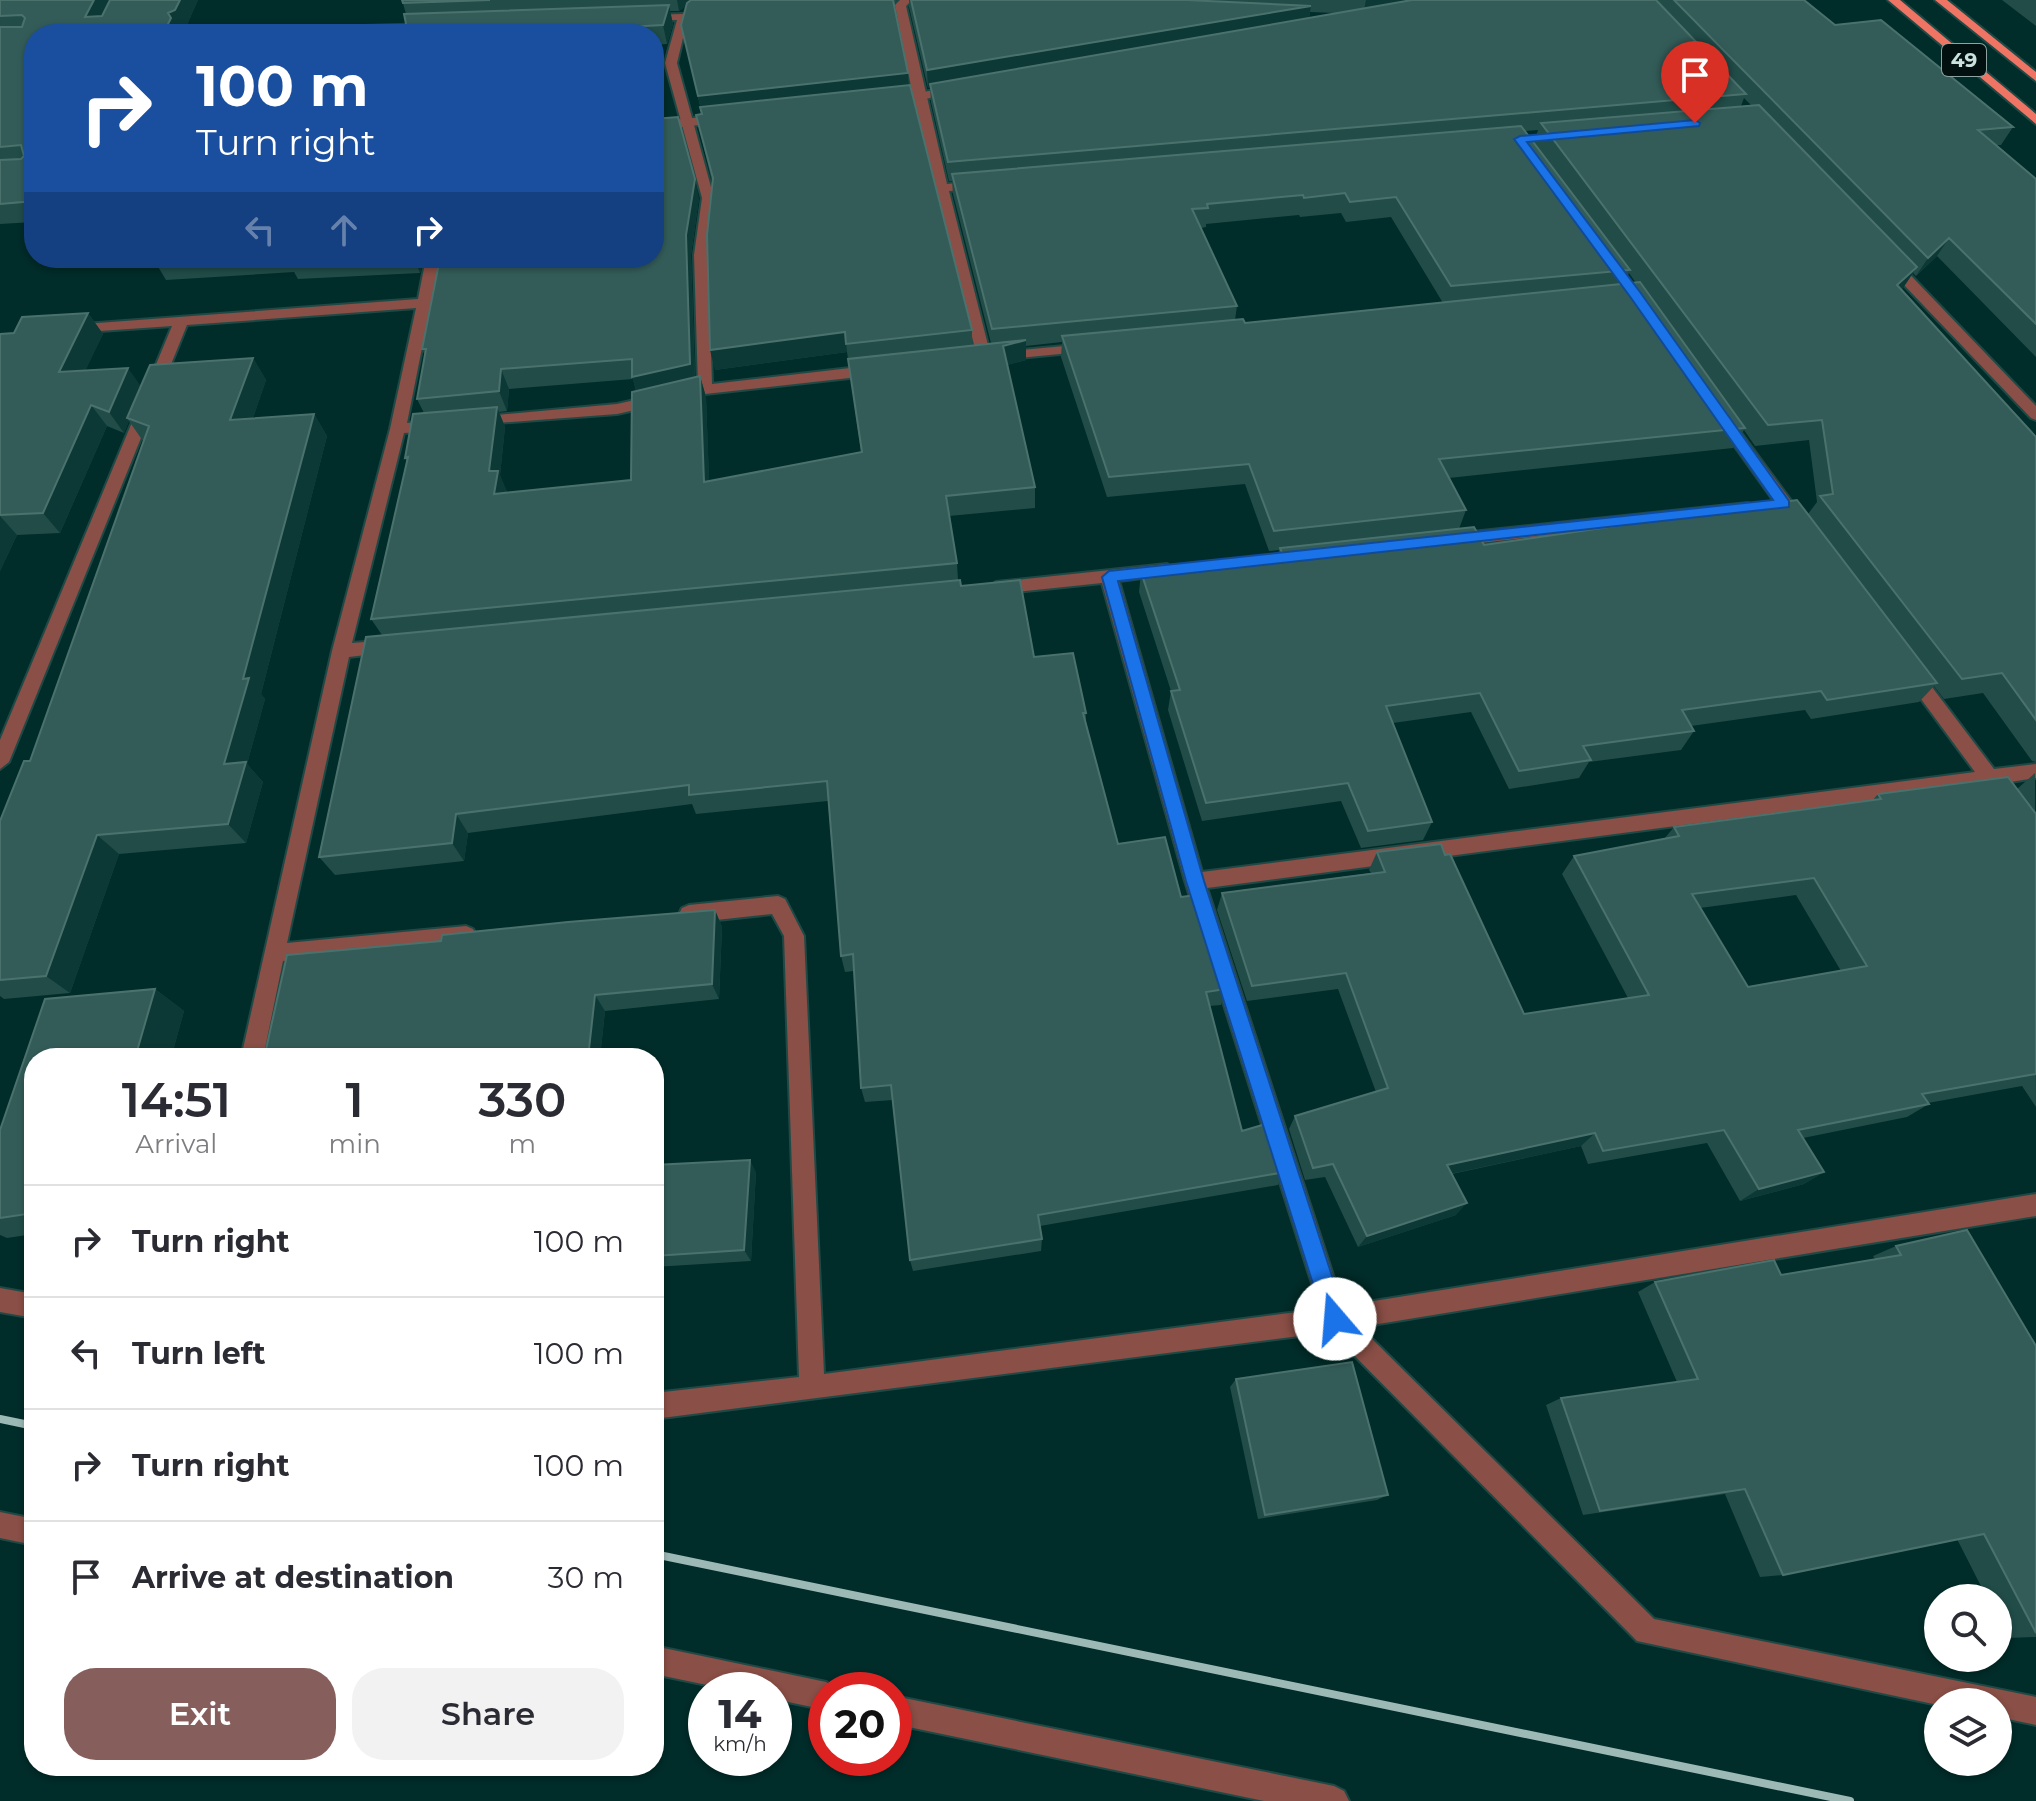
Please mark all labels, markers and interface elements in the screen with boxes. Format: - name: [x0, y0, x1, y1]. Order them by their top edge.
- pin: [1661, 41, 1729, 123]
- road number: 49: [1942, 44, 1986, 76]
- text: 100 m: [196, 52, 369, 120]
- icon: arrive: [1673, 53, 1717, 97]
- icon: right: [64, 56, 168, 160]
- text: Turn right: [196, 120, 376, 164]
- icon: left: [238, 208, 282, 252]
- icon: ahead: [322, 208, 366, 252]
- icon: right: [406, 208, 450, 252]
- text: 14:51: [122, 1071, 231, 1129]
- text: 1: [346, 1071, 364, 1129]
- text: 330: [478, 1071, 566, 1129]
- text: Arrival: [135, 1128, 217, 1160]
- text: min: [329, 1128, 381, 1160]
- text: m: [509, 1128, 536, 1160]
- icon: right: [64, 1219, 108, 1263]
- text: Turn right: [132, 1223, 289, 1260]
- text: 100 m: [534, 1223, 624, 1260]
- position arrow: [1293, 1277, 1377, 1361]
- icon: left: [64, 1331, 108, 1375]
- text: Turn left: [132, 1335, 265, 1372]
- text: 100 m: [534, 1335, 624, 1372]
- icon: right: [64, 1443, 108, 1487]
- text: Turn right: [132, 1447, 289, 1484]
- text: 100 m: [534, 1447, 624, 1484]
- icon: arrive: [64, 1555, 108, 1599]
- text: Arrive at destination: [132, 1559, 454, 1596]
- text: 30 m: [548, 1559, 624, 1596]
- map controls: [1924, 1584, 2012, 1776]
- button: search: [1924, 1584, 2012, 1672]
- button: Exit: [64, 1668, 336, 1760]
- button: Share: [352, 1668, 624, 1760]
- speed limit sign: 20: [808, 1672, 912, 1776]
- button: layers: [1924, 1688, 2012, 1776]
- text: 14: [718, 1689, 762, 1738]
- text: km/h: [713, 1732, 767, 1756]

